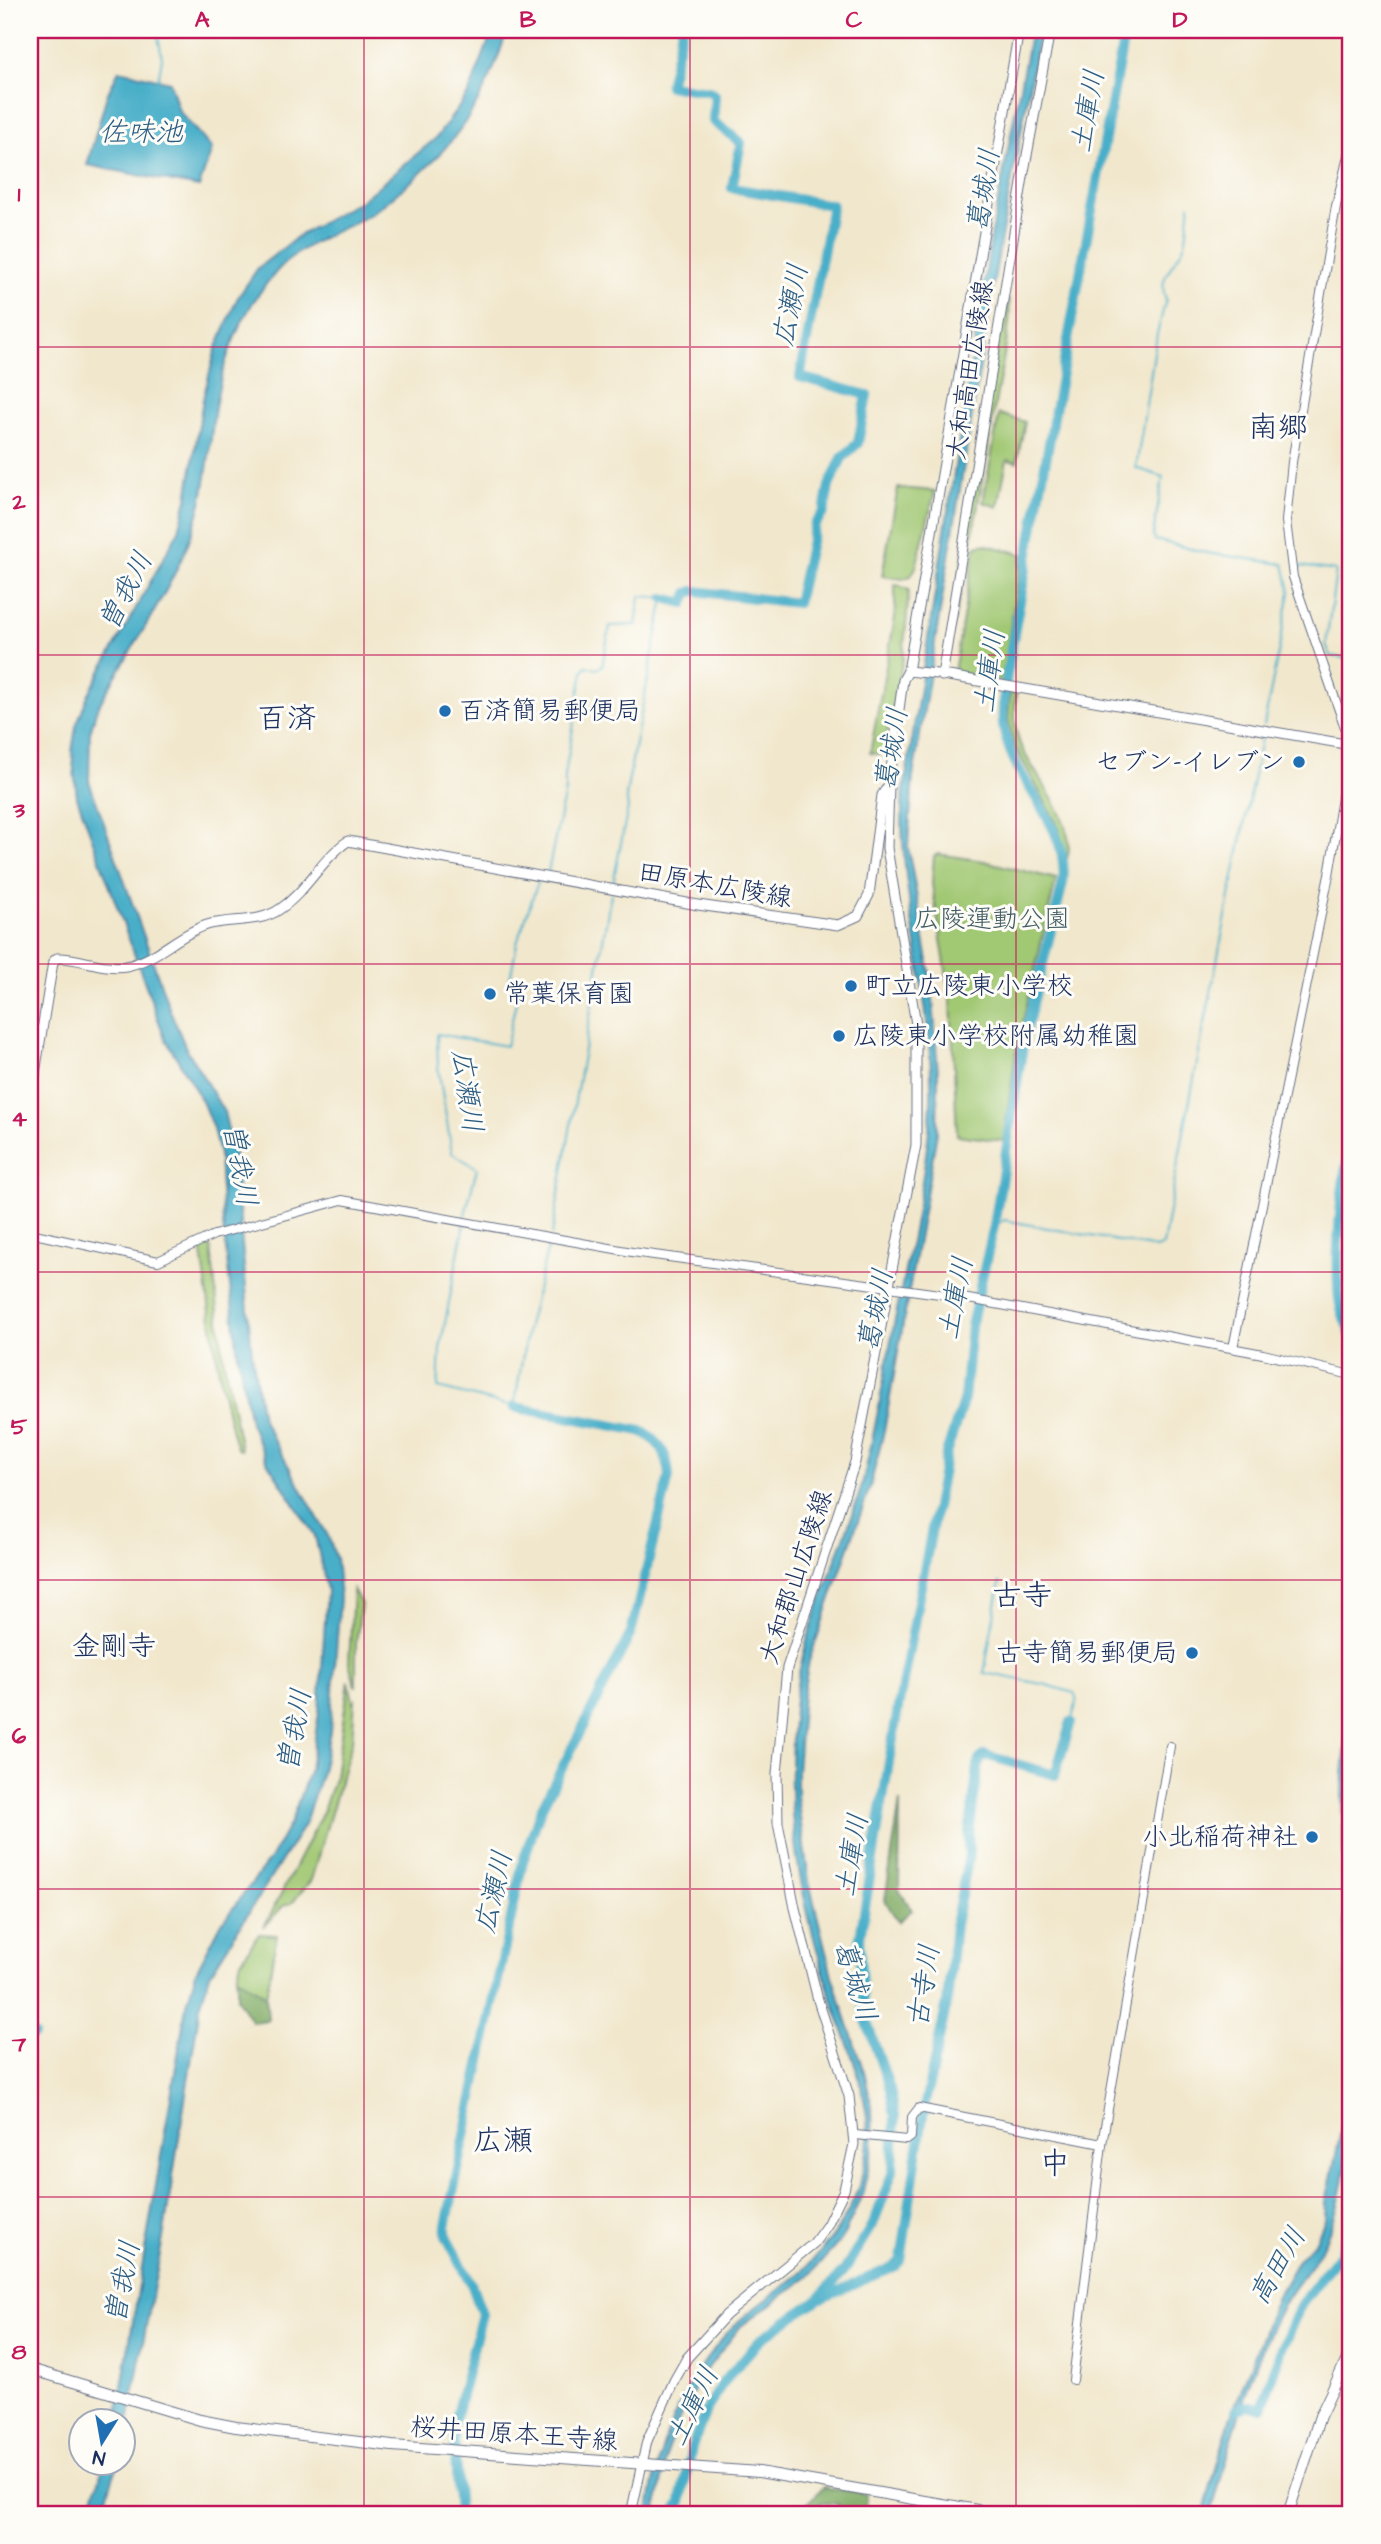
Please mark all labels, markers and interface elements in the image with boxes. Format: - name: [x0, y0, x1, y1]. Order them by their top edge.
- text: A: [195, 4, 210, 36]
- text: B: [520, 4, 537, 36]
- text: C: [846, 4, 863, 36]
- text: D: [1173, 4, 1188, 36]
- water label: 土庫川: [1062, 66, 1114, 156]
- water label: 佐味池: [99, 113, 184, 152]
- water label: 葛城川: [958, 145, 1010, 235]
- text: 1: [18, 178, 21, 210]
- water label: 広瀬川: [764, 260, 818, 350]
- street label: 大和高田広陵線: [938, 277, 1002, 463]
- district label: 南郷: [1248, 407, 1308, 449]
- text: 2: [11, 486, 26, 518]
- water label: 曽我川: [90, 545, 162, 637]
- water label: 土庫川: [965, 627, 1015, 715]
- place label: 百済簡易郵便局: [459, 693, 641, 729]
- district label: 百済: [257, 698, 317, 740]
- marker: 百済簡易郵便局: [437, 703, 453, 719]
- water label: 葛城川: [866, 704, 918, 794]
- place label: セブン-イレブン: [1095, 744, 1285, 780]
- marker: セブン-イレブン: [1291, 754, 1307, 770]
- text: 3: [12, 794, 25, 826]
- street label: 田原本広陵線: [635, 854, 795, 916]
- park label: 広陵運動公園: [914, 901, 1070, 937]
- place label: 町立広陵東小学校: [865, 968, 1073, 1004]
- place label: 常葉保育園: [504, 976, 634, 1012]
- marker: 町立広陵東小学校: [843, 978, 859, 994]
- marker: 常葉保育園: [482, 986, 498, 1002]
- place label: 広陵東小学校附属幼稚園: [853, 1018, 1139, 1054]
- marker: 広陵東小学校附属幼稚園: [831, 1028, 847, 1044]
- water label: 広瀬川: [442, 1047, 492, 1135]
- text: 4: [11, 1103, 27, 1135]
- water label: 曽我川: [214, 1120, 266, 1210]
- water label: 土庫川: [929, 1253, 983, 1343]
- water label: 葛城川: [849, 1265, 903, 1355]
- text: 5: [11, 1411, 28, 1443]
- street label: 大和郡山広陵線: [751, 1485, 841, 1669]
- district label: 古寺: [992, 1575, 1052, 1617]
- district label: 金剛寺: [72, 1627, 156, 1666]
- place label: 古寺簡易郵便局: [996, 1635, 1178, 1671]
- marker: 古寺簡易郵便局: [1184, 1645, 1200, 1661]
- water label: 曽我川: [269, 1685, 321, 1775]
- text: 6: [12, 1720, 27, 1752]
- water label: 土庫川: [826, 1810, 878, 1900]
- place label: 小北稲荷神社: [1142, 1819, 1298, 1855]
- marker: 小北稲荷神社: [1304, 1829, 1320, 1845]
- water label: 広瀬川: [466, 1847, 522, 1937]
- water label: 葛城川: [824, 1935, 886, 2027]
- water label: 古寺川: [898, 1941, 950, 2031]
- text: 7: [11, 2028, 27, 2060]
- district label: 広瀬: [473, 2120, 533, 2162]
- district label: 中: [1040, 2143, 1070, 2185]
- water label: 高田川: [1240, 2220, 1316, 2312]
- water label: 曽我川: [96, 2237, 150, 2327]
- text: 8: [12, 2336, 27, 2368]
- water label: 土庫川: [657, 2360, 729, 2452]
- north arrow: [66, 2408, 136, 2478]
- street label: 桜井田原本王寺線: [409, 2409, 619, 2459]
- text: N: [91, 2443, 107, 2472]

